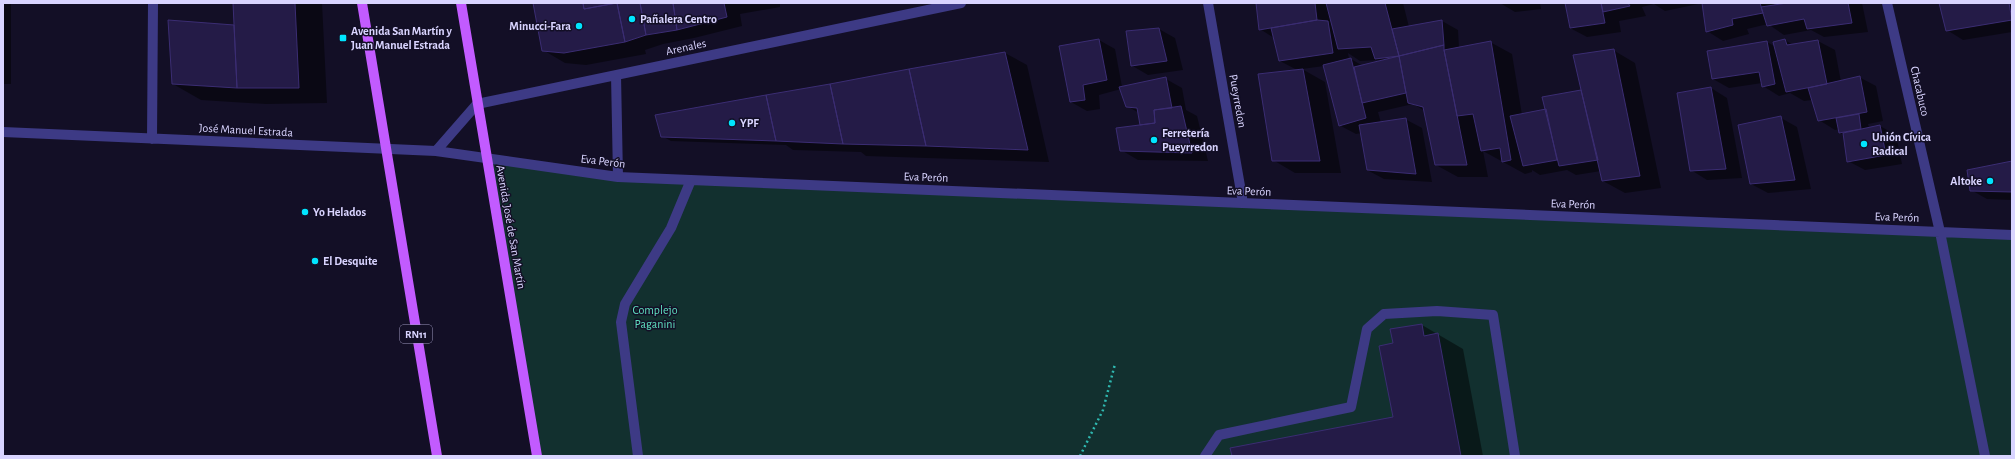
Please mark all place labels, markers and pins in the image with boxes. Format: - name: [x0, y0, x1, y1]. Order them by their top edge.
- place label: Pañalera Centro: [640, 13, 717, 25]
- marker: Pañalera Centro: [627, 14, 637, 24]
- place label: Minucci-Fara: [509, 20, 571, 32]
- marker: Minucci-Fara: [574, 21, 584, 31]
- place label: Avenida San Martín y Juan Manuel Estrada: [351, 25, 453, 51]
- marker: Avenida San Martín y Juan Manuel Estrada: [338, 33, 348, 43]
- place label: YPF: [740, 117, 759, 129]
- marker: YPF: [727, 118, 737, 128]
- place label: Ferretería Pueyrredon: [1162, 127, 1218, 154]
- place label: Unión Cívica Radical: [1872, 131, 1931, 157]
- marker: Ferretería Pueyrredon: [1149, 135, 1159, 145]
- marker: Unión Cívica Radical: [1859, 139, 1869, 149]
- place label: Altoke: [1950, 175, 1982, 187]
- marker: Altoke: [1985, 176, 1995, 186]
- place label: Yo Helados: [313, 206, 367, 218]
- marker: Yo Helados: [300, 207, 310, 217]
- place label: El Desquite: [323, 255, 378, 267]
- marker: El Desquite: [310, 256, 320, 266]

